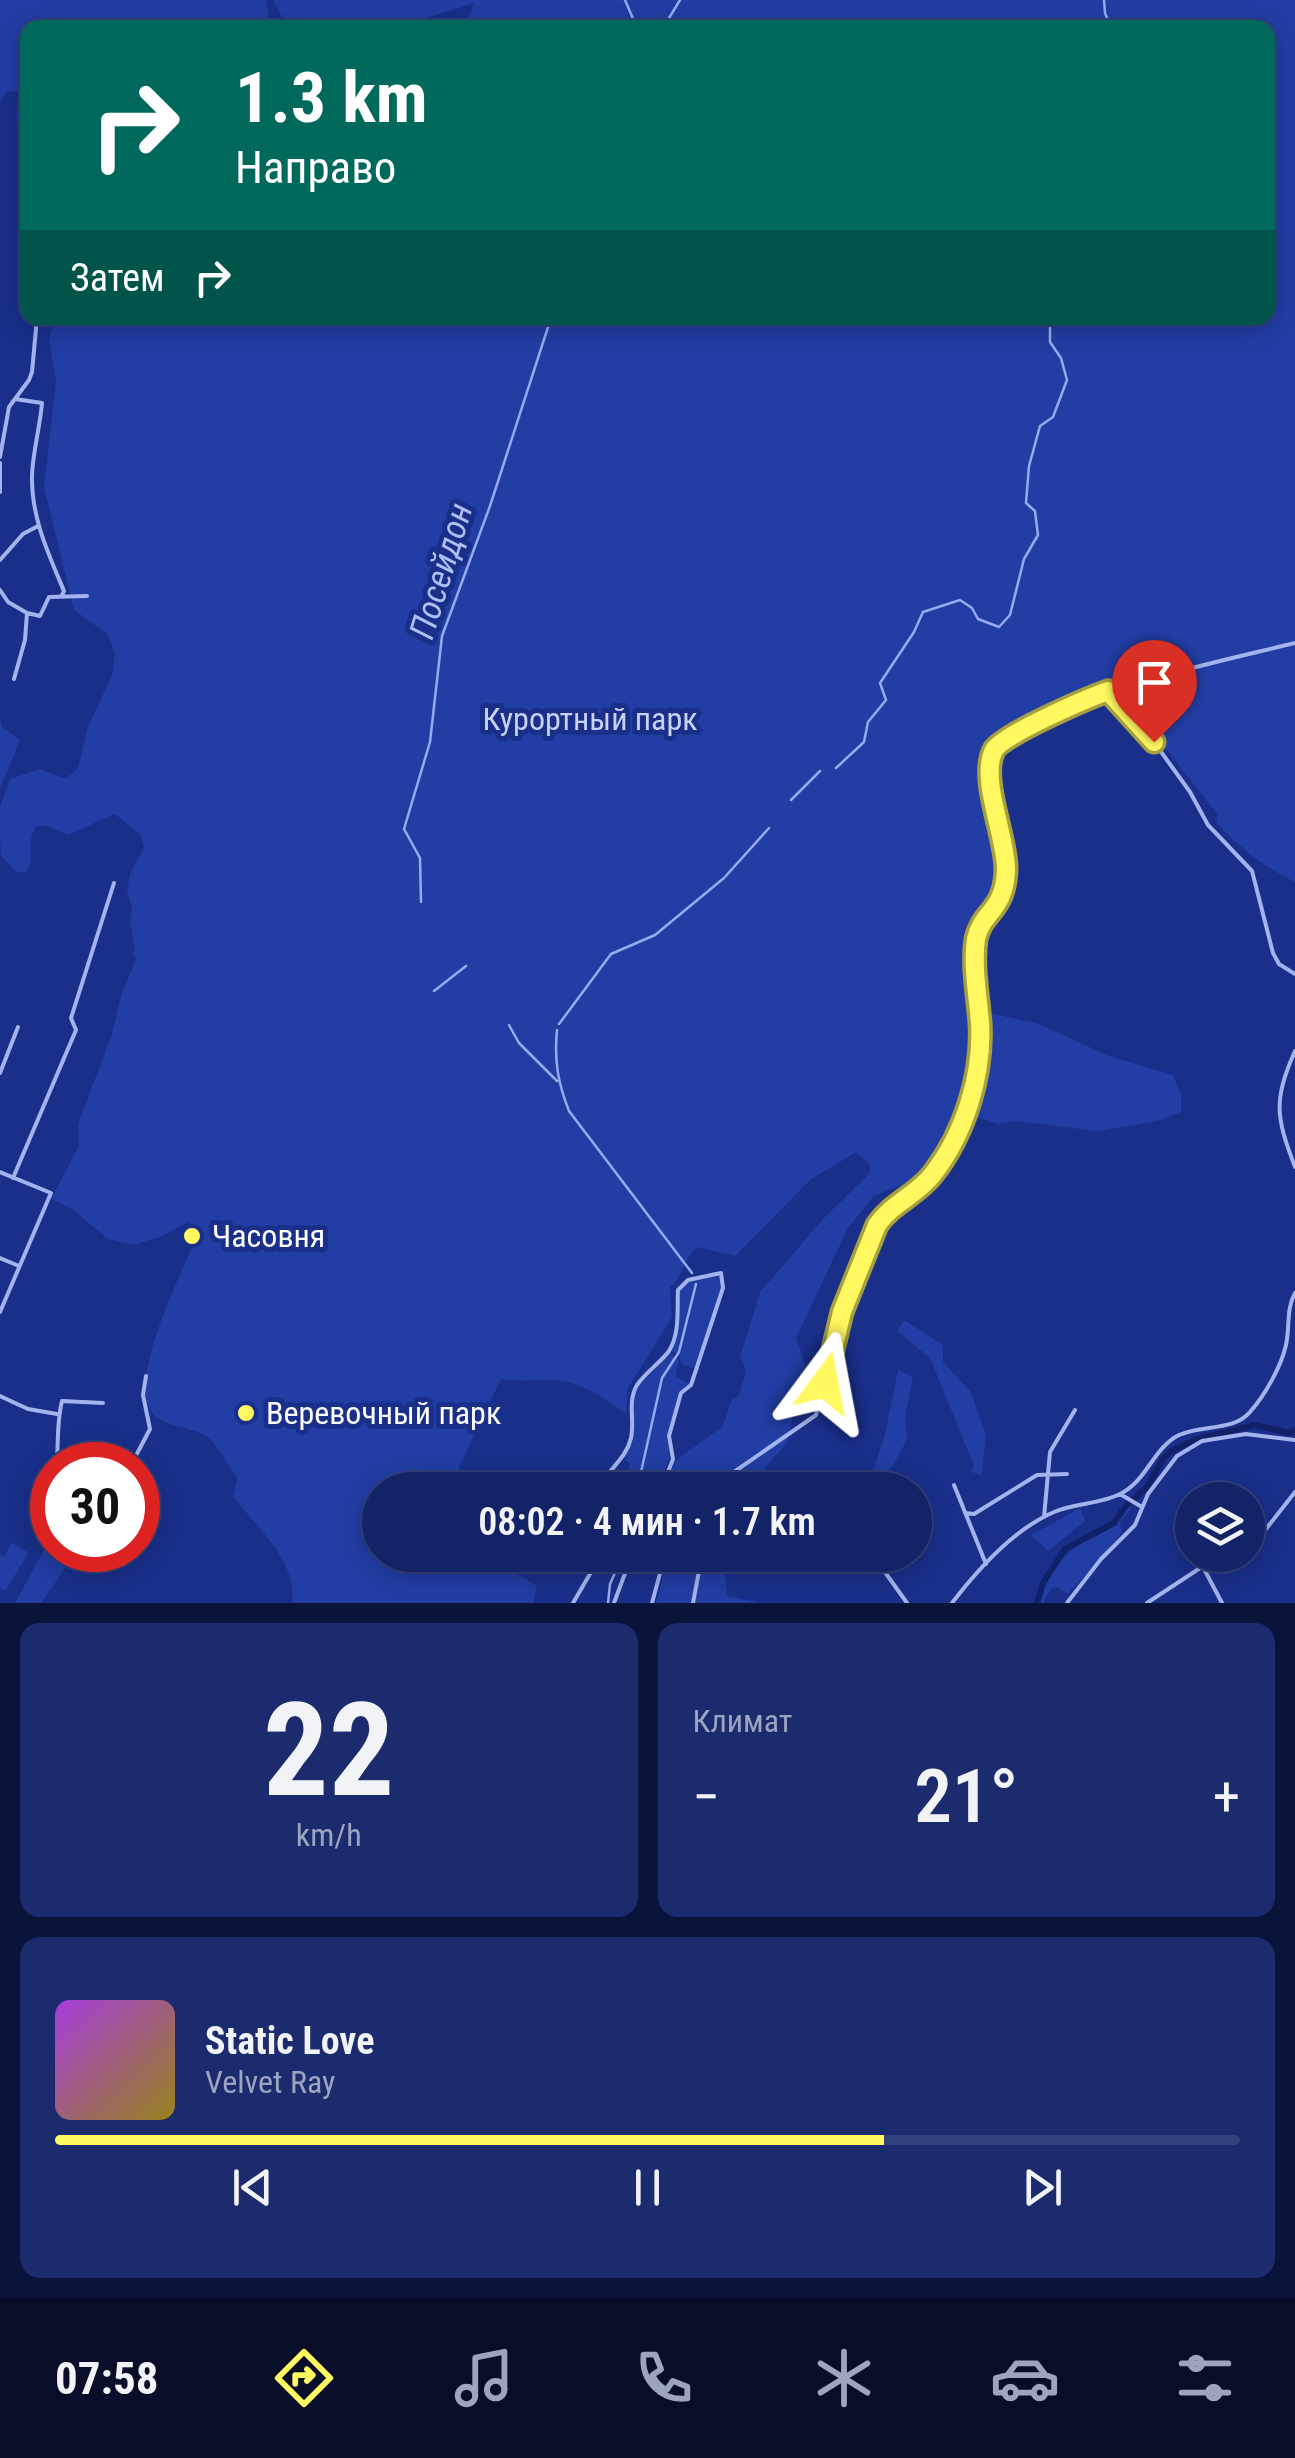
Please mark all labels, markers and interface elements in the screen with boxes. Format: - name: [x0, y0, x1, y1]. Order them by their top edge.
- text: 1.3 km: [235, 57, 428, 139]
- icon: right: [70, 60, 200, 190]
- text: Направо: [235, 141, 396, 194]
- icon: right: [185, 250, 240, 305]
- text: Затем: [70, 256, 165, 300]
- water label: Посейдон: [401, 498, 481, 644]
- pin: [1112, 640, 1197, 743]
- icon: arrive: [1127, 655, 1182, 710]
- park label: Курортный парк: [482, 700, 698, 738]
- place label: Часовня: [212, 1217, 325, 1255]
- marker: Часовня: [181, 1225, 203, 1247]
- position arrow: [773, 1331, 877, 1435]
- place label: Веревочный парк: [266, 1394, 501, 1432]
- marker: Веревочный парк: [235, 1402, 257, 1424]
- speed limit sign: 30: [30, 1442, 160, 1572]
- map controls: [1175, 1482, 1265, 1572]
- button: layers: [1175, 1482, 1265, 1572]
- text: 08:02 · 4 мин · 1.7 km: [478, 1500, 816, 1544]
- text: 22: [263, 1674, 394, 1827]
- text: Климат: [693, 1702, 792, 1740]
- text: 21°: [914, 1752, 1019, 1840]
- text: −: [693, 1765, 720, 1829]
- text: +: [1213, 1765, 1240, 1829]
- text: km/h: [296, 1816, 362, 1854]
- text: Static Love: [205, 2019, 374, 2063]
- text: Velvet Ray: [205, 2063, 335, 2101]
- icon: previous: [225, 2160, 280, 2215]
- icon: pause: [620, 2160, 675, 2215]
- icon: next: [1015, 2160, 1070, 2215]
- icon: directions: [269, 2343, 339, 2413]
- icon: music: [449, 2343, 519, 2413]
- icon: phone: [629, 2343, 699, 2413]
- icon: climate: [809, 2343, 879, 2413]
- icon: car: [990, 2343, 1060, 2413]
- icon: filters: [1170, 2343, 1240, 2413]
- text: 07:58: [55, 2352, 158, 2405]

